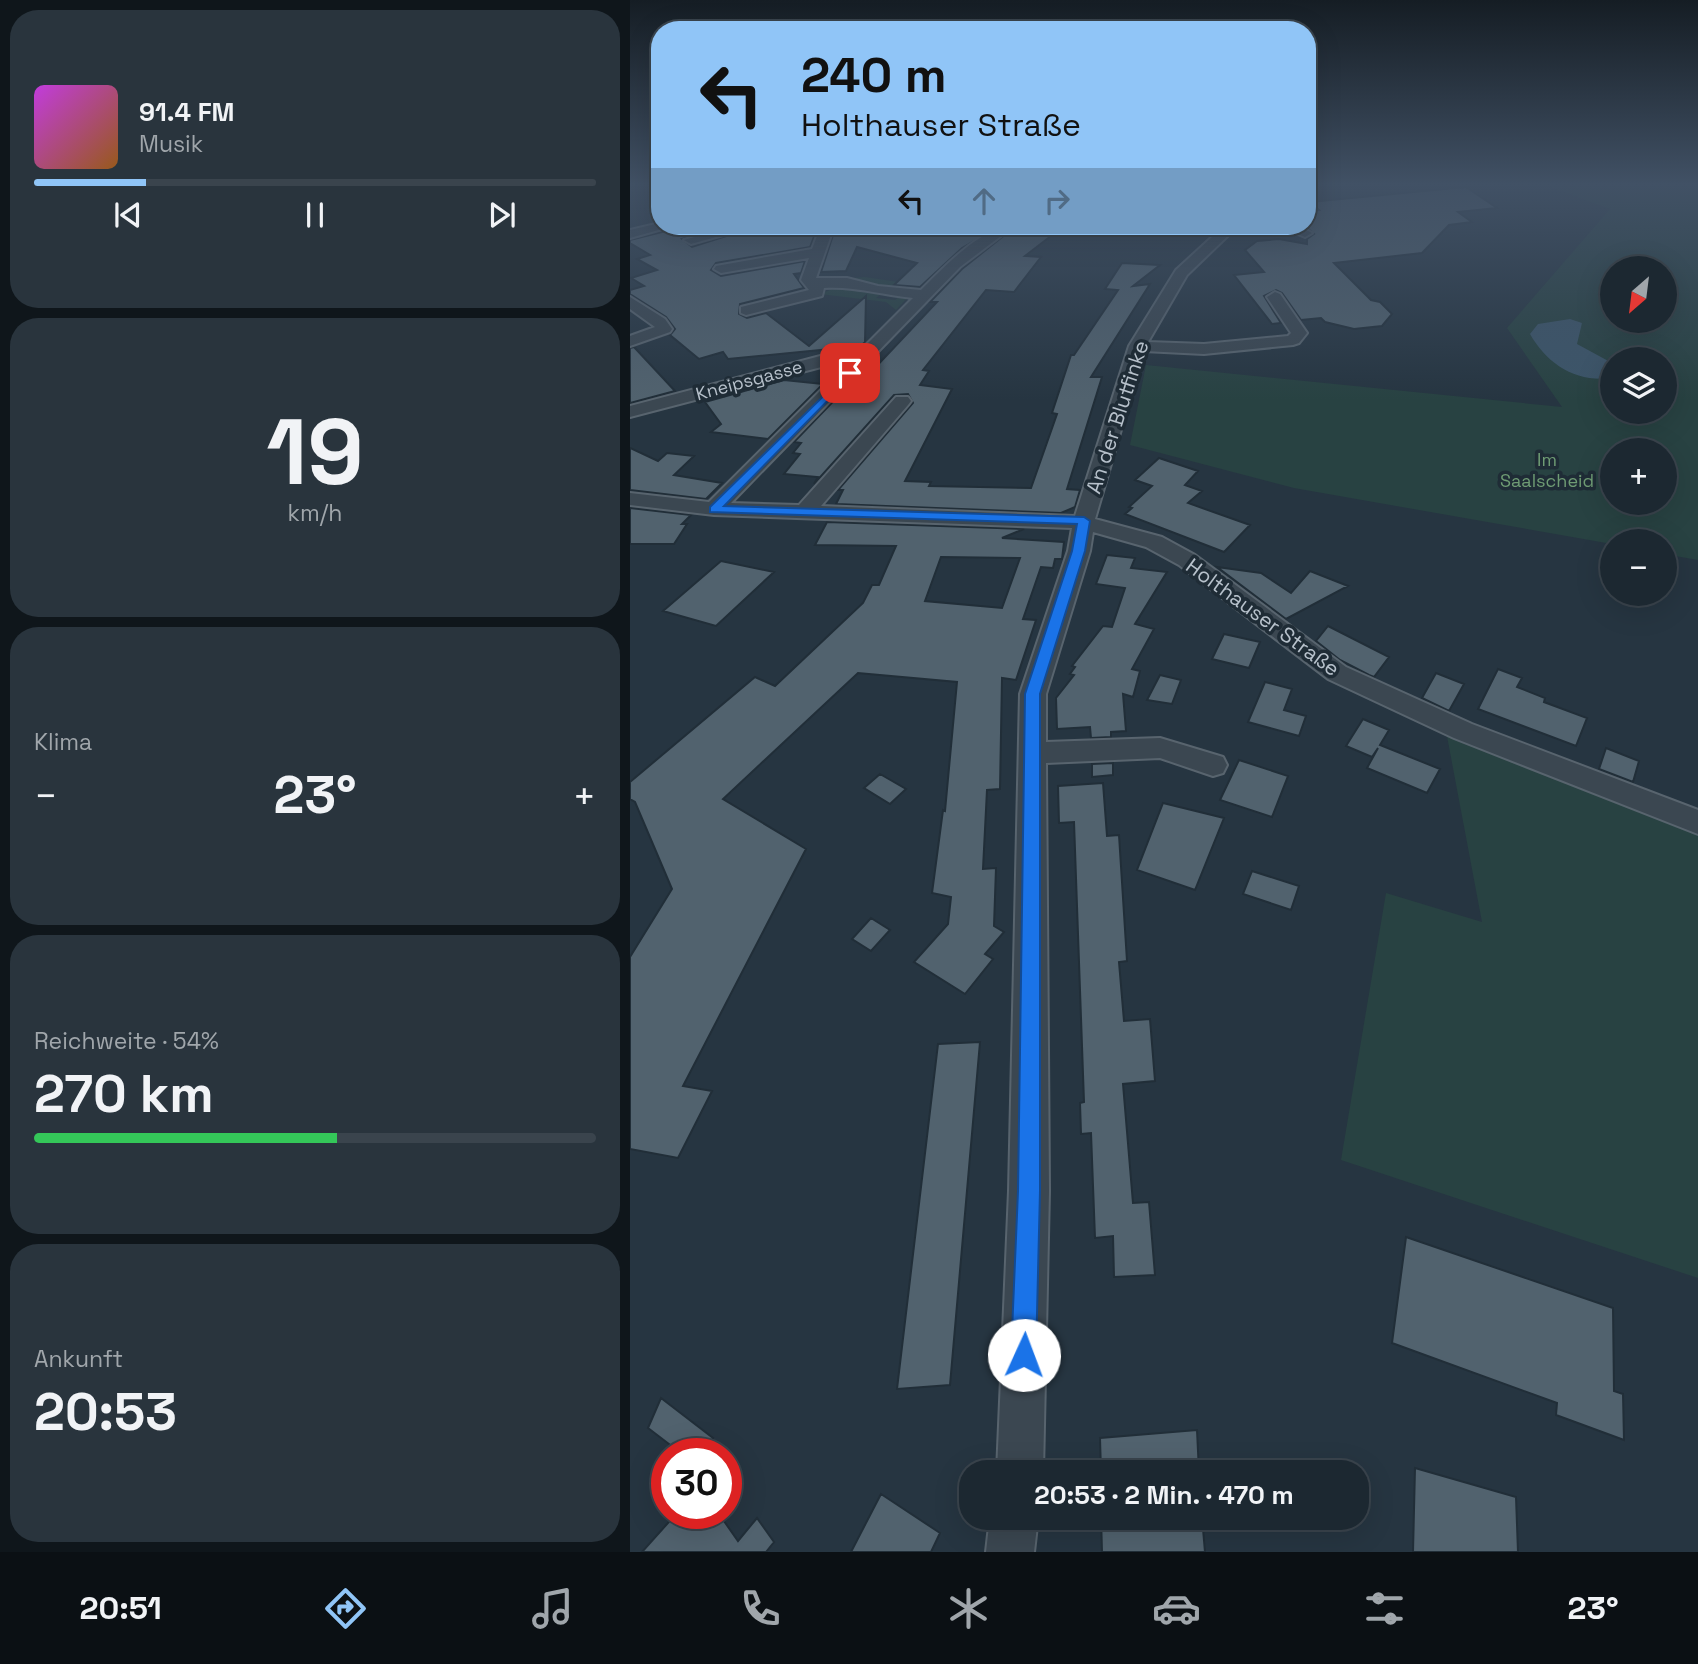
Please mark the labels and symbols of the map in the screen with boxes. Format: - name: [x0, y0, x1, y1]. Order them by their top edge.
- north arrow: [1600, 256, 1676, 332]
- street label: An der Blutfinke: [1080, 337, 1154, 497]
- pin: [820, 343, 880, 403]
- street label: Kneipsgasse: [693, 355, 805, 405]
- park label: Im Saalscheid: [1500, 448, 1594, 492]
- street label: Holthauser Straße: [1181, 552, 1345, 682]
- position arrow: [987, 1318, 1061, 1392]
- speed limit sign: 30: [651, 1438, 742, 1529]

